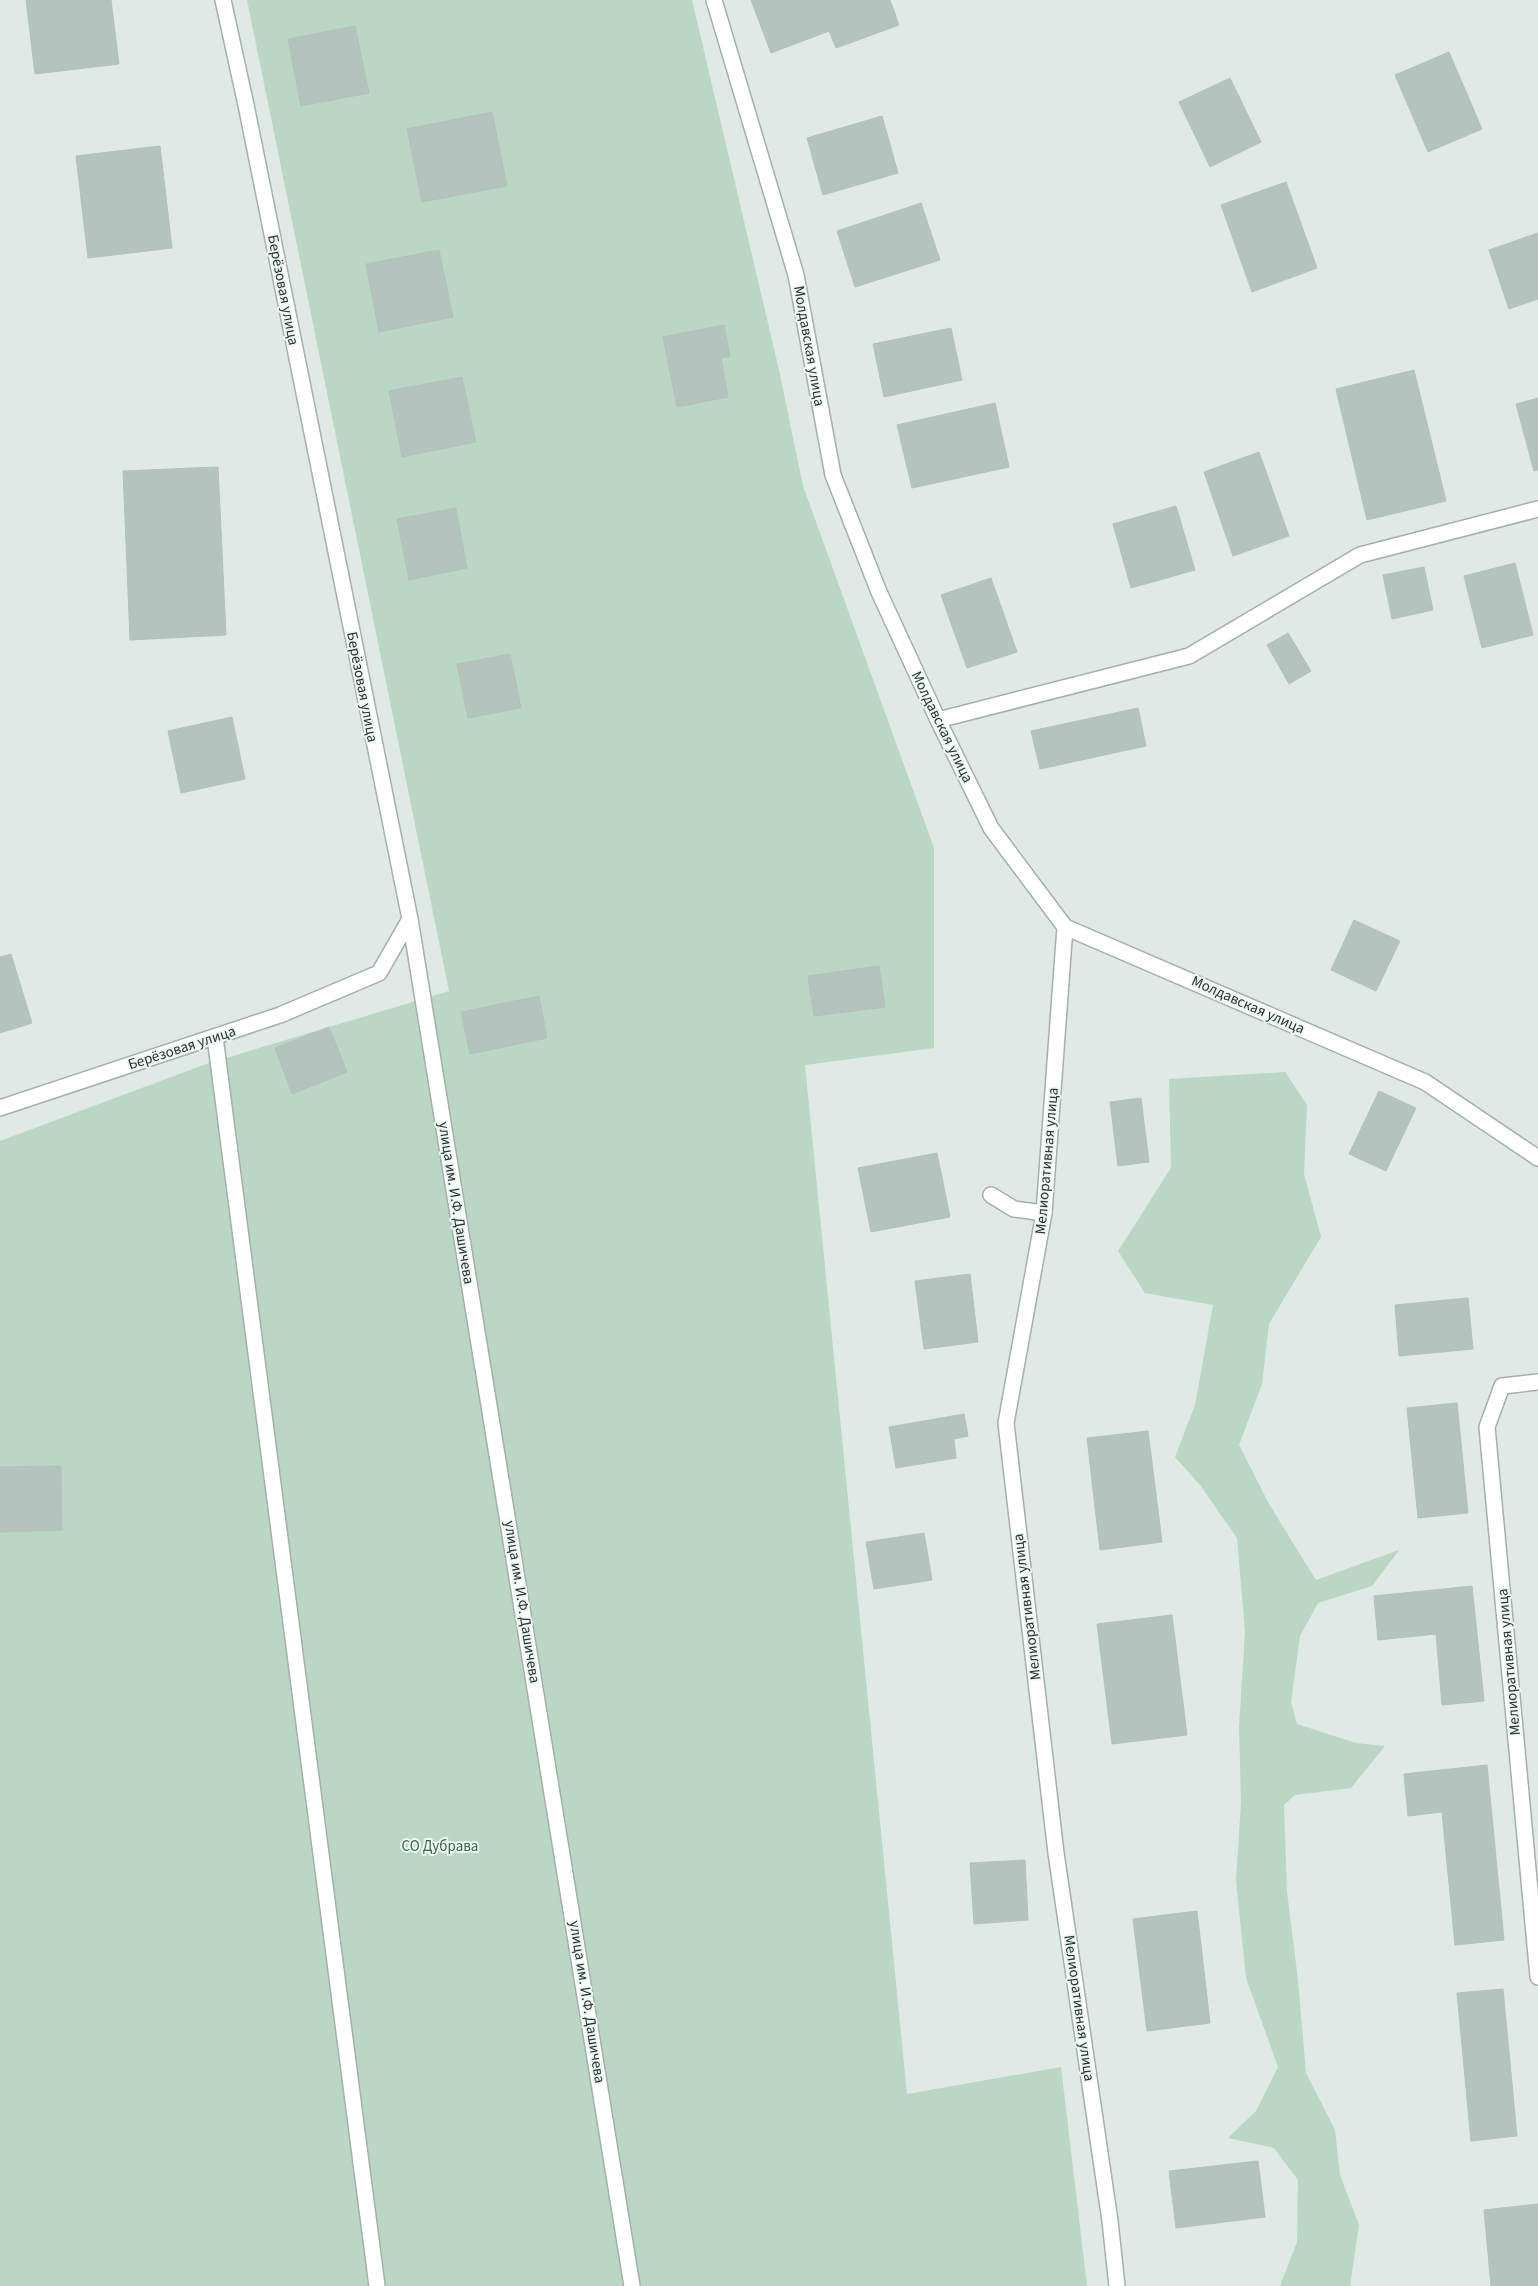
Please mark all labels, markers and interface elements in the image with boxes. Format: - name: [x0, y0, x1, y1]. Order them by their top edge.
- street label: Берёзовая улица: [262, 233, 304, 347]
- street label: Молдавская улица: [788, 284, 830, 408]
- street label: Берёзовая улица: [341, 630, 383, 744]
- street label: Молдавская улица: [906, 668, 978, 786]
- street label: Молдавская улица: [1188, 971, 1308, 1039]
- street label: Берёзовая улица: [125, 1021, 239, 1075]
- street label: Мелиоративная улица: [1030, 1087, 1064, 1235]
- street label: улица им. И.Ф. Дашичева: [433, 1120, 479, 1286]
- street label: улица им. И.Ф. Дашичева: [499, 1519, 545, 1685]
- street label: Мелиоративная улица: [1008, 1533, 1046, 1681]
- street label: Мелиоративная улица: [1492, 1588, 1526, 1736]
- park label: СО Дубрава: [402, 1836, 478, 1857]
- street label: улица им. И.Ф. Дашичева: [564, 1919, 610, 2085]
- street label: Мелиоративная улица: [1058, 1934, 1100, 2082]

